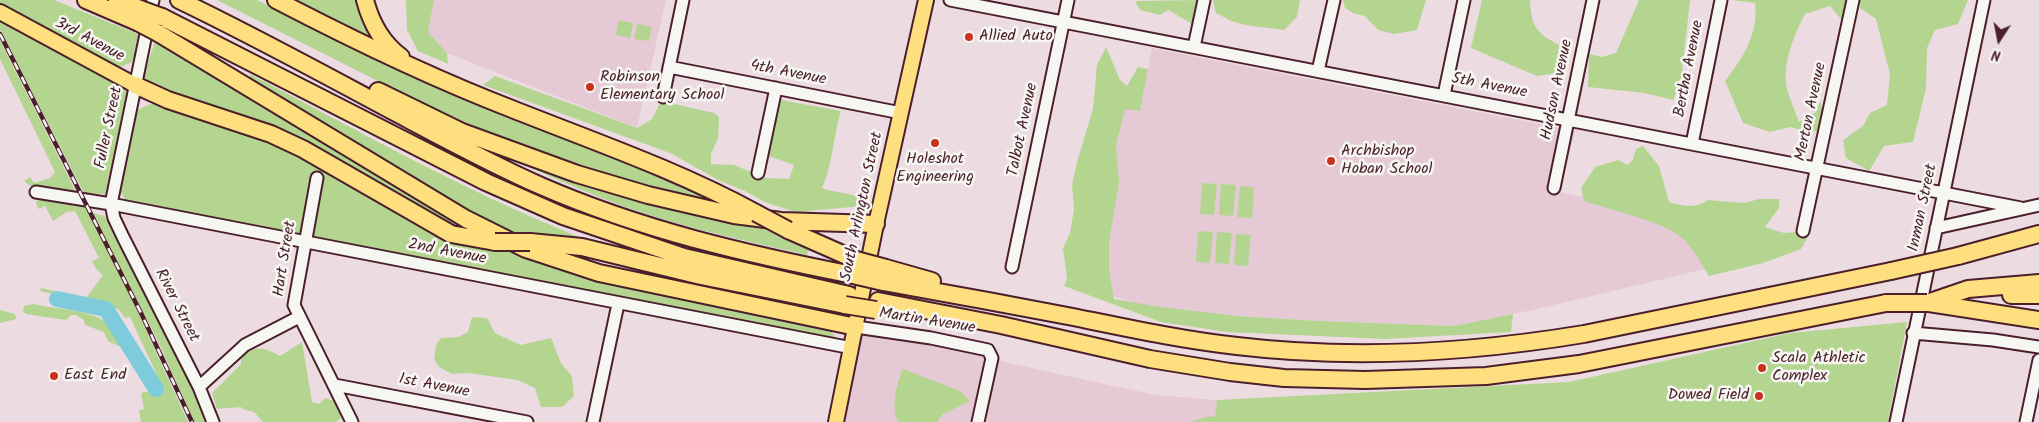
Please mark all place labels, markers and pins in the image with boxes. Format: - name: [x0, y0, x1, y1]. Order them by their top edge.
- place label: Allied Auto: [979, 27, 1053, 47]
- marker: Allied Auto: [963, 31, 975, 43]
- place label: Robinson Elementary School: [600, 68, 724, 106]
- marker: Robinson Elementary School: [584, 81, 596, 93]
- marker: Holeshot Engineering: [929, 137, 941, 149]
- place label: Archbishop Hoban School: [1341, 142, 1432, 180]
- place label: Holeshot Engineering: [896, 150, 974, 188]
- marker: Archbishop Hoban School: [1325, 155, 1337, 167]
- place label: Scala Athletic Complex: [1772, 349, 1866, 387]
- marker: Scala Athletic Complex: [1756, 362, 1768, 374]
- place label: East End: [64, 366, 126, 386]
- marker: East End: [48, 370, 60, 382]
- place label: Dowed Field: [1668, 386, 1749, 406]
- marker: Dowed Field: [1753, 390, 1765, 402]

